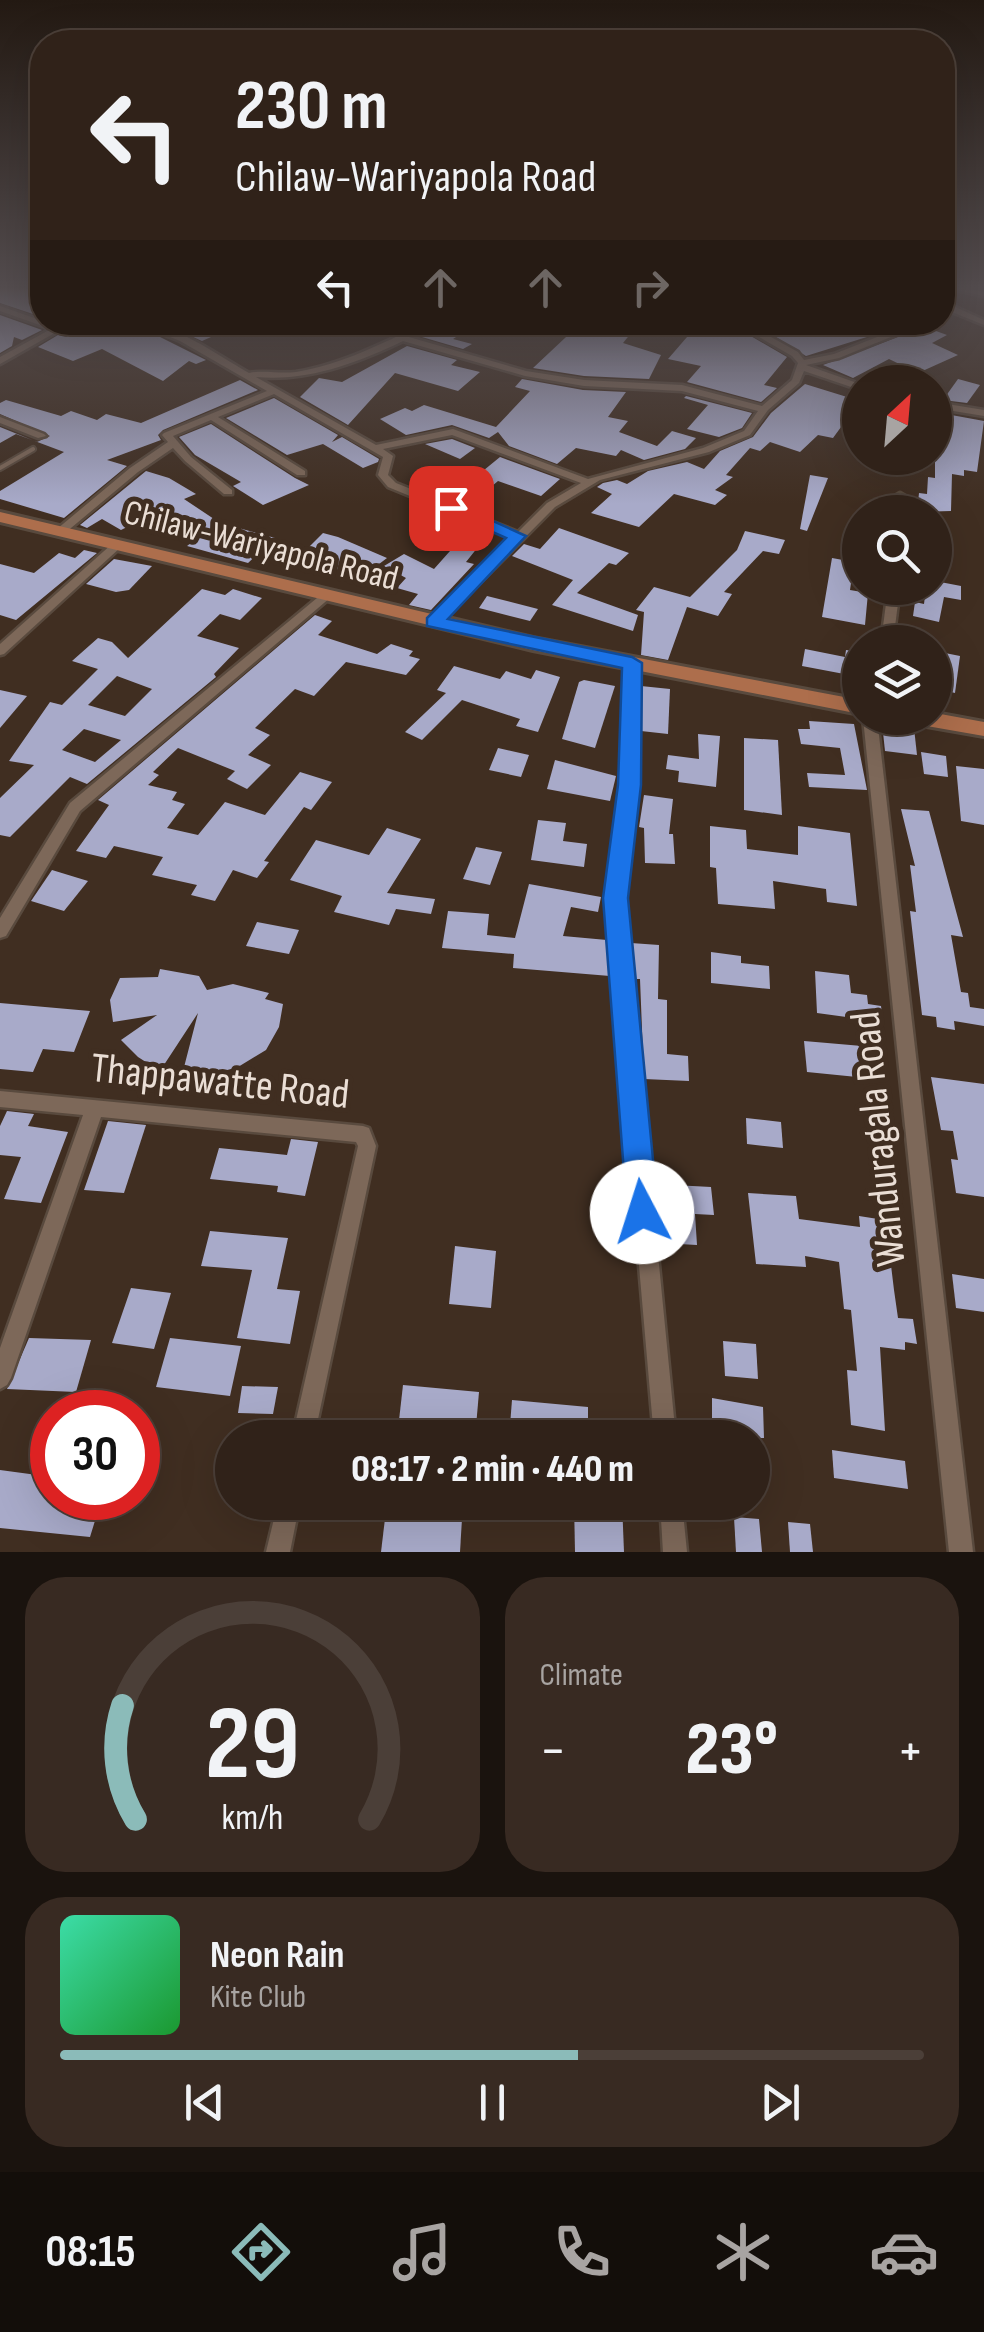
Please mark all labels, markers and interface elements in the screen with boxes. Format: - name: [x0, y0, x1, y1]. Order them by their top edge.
- text: 230 m: [235, 65, 388, 149]
- icon: left: [70, 70, 200, 200]
- text: Chilaw-Wariyapola Road: [235, 150, 596, 205]
- icon: left: [308, 260, 363, 315]
- icon: ahead: [413, 260, 468, 315]
- icon: ahead: [518, 260, 573, 315]
- icon: right: [623, 260, 678, 315]
- north arrow: [842, 365, 952, 475]
- map controls: [842, 365, 952, 735]
- pin: [409, 466, 494, 551]
- icon: arrive: [424, 481, 479, 536]
- street label: Chilaw-Wariyapola Road: [119, 491, 403, 601]
- button: search: [842, 495, 952, 605]
- button: layers: [842, 625, 952, 735]
- street label: Wanduragala Road: [840, 1009, 918, 1269]
- street label: Thappawatte Road: [88, 1043, 352, 1121]
- position arrow: [590, 1160, 694, 1264]
- speed limit sign: 30: [30, 1390, 160, 1520]
- text: 08:17 · 2 min · 440 m: [351, 1447, 634, 1492]
- text: Climate: [540, 1656, 623, 1695]
- text: 29: [205, 1683, 300, 1808]
- text: 23°: [686, 1705, 778, 1796]
- text: −: [540, 1718, 566, 1785]
- text: +: [897, 1718, 924, 1785]
- text: km/h: [221, 1797, 283, 1840]
- text: Neon Rain: [210, 1933, 344, 1978]
- text: Kite Club: [210, 1978, 306, 2017]
- icon: previous: [177, 2075, 232, 2130]
- icon: pause: [465, 2075, 520, 2130]
- icon: next: [753, 2075, 808, 2130]
- icon: directions: [226, 2217, 296, 2287]
- icon: music: [387, 2217, 457, 2287]
- icon: phone: [547, 2217, 617, 2287]
- icon: climate: [708, 2217, 778, 2287]
- icon: car: [869, 2217, 939, 2287]
- text: 08:15: [45, 2225, 136, 2280]

